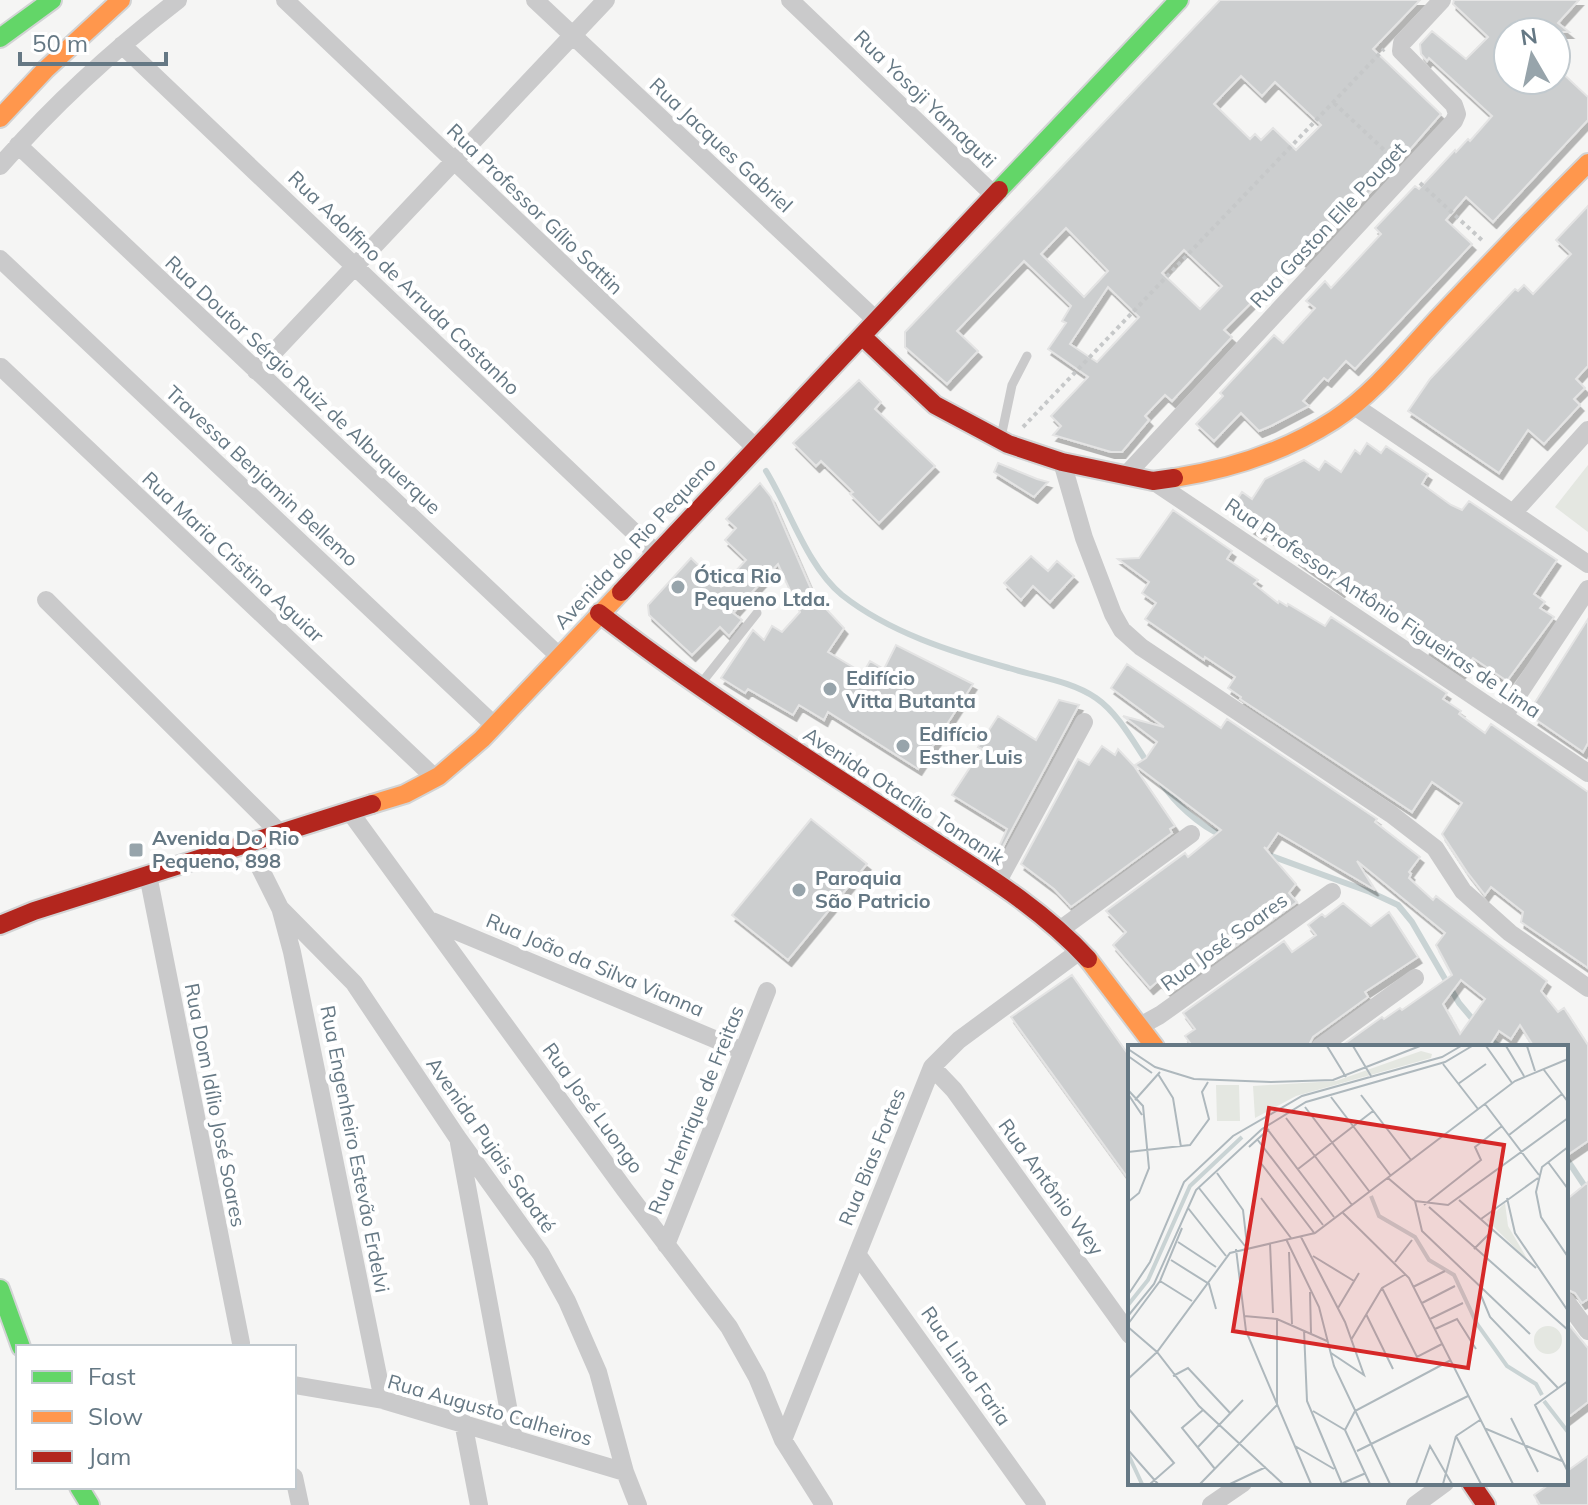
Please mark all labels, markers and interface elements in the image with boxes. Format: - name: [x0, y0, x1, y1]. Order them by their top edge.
- scale bar: [20, 16, 166, 66]
- north arrow: [1492, 16, 1572, 96]
- text: N: [1518, 21, 1539, 51]
- street label: Rua Yosoji Yamaguti: [849, 24, 1002, 173]
- text: 50 m: [32, 28, 88, 58]
- street label: Rua Jacques Gabriel: [645, 72, 798, 217]
- street label: Rua Professor Gílio Sattin: [442, 118, 629, 299]
- street label: Rua Gaston Elle Pouget: [1244, 137, 1411, 313]
- street label: Rua Adolfino de Arruda Castanho: [283, 165, 525, 400]
- street label: Rua Doutor Sérgio Ruiz de Albuquerque: [160, 250, 446, 519]
- street label: Travessa Benjamin Bellemo: [161, 380, 364, 571]
- street label: Avenida do Rio Pequeno: [548, 451, 721, 634]
- street label: Rua Maria Cristina Aguiar: [137, 466, 330, 648]
- street label: Rua Professor Antônio Figueiras de Lima: [1221, 492, 1546, 723]
- place label: Ótica Rio Pequeno Ltda.: [694, 563, 830, 611]
- marker: Ótica Rio Pequeno Ltda.: [669, 578, 687, 596]
- place label: Edifício Vitta Butanta: [845, 665, 976, 713]
- marker: Edifício Vitta Butanta: [821, 680, 839, 698]
- street label: Avenida Otacílio Tomanik: [799, 721, 1010, 870]
- place label: Edifício Esther Luis: [919, 721, 1023, 769]
- marker: Edifício Esther Luis: [894, 737, 912, 755]
- place label: Avenida Do Rio Pequeno, 898: [152, 825, 299, 873]
- marker: Avenida Do Rio Pequeno, 898: [127, 841, 145, 859]
- place label: Paroquia São Patricio: [815, 865, 931, 913]
- marker: Paroquia São Patricio: [790, 881, 808, 899]
- street label: Rua José Soares: [1156, 887, 1292, 996]
- street label: Rua João da Silva Vianna: [482, 907, 708, 1022]
- street label: Rua Dom Idílio José Soares: [180, 981, 251, 1229]
- street label: Rua Henrique de Freitas: [642, 1002, 749, 1218]
- street label: Rua Engenheiro Estevão Erdelvi: [315, 1003, 396, 1295]
- street label: Rua José Luongo: [538, 1037, 649, 1178]
- inset map: [1128, 1045, 1568, 1485]
- street label: Avenida Pujais Sabaté: [421, 1052, 561, 1237]
- street label: Rua Bias Fortes: [833, 1085, 910, 1229]
- street label: Rua Antônio Wey: [993, 1113, 1110, 1260]
- street label: Rua Lima Faria: [916, 1301, 1017, 1430]
- legend: [16, 1345, 296, 1489]
- text: Fast: [88, 1361, 136, 1391]
- street label: Rua Augusto Calheiros: [385, 1368, 595, 1451]
- text: Slow: [88, 1401, 143, 1431]
- text: Jam: [88, 1441, 131, 1471]

